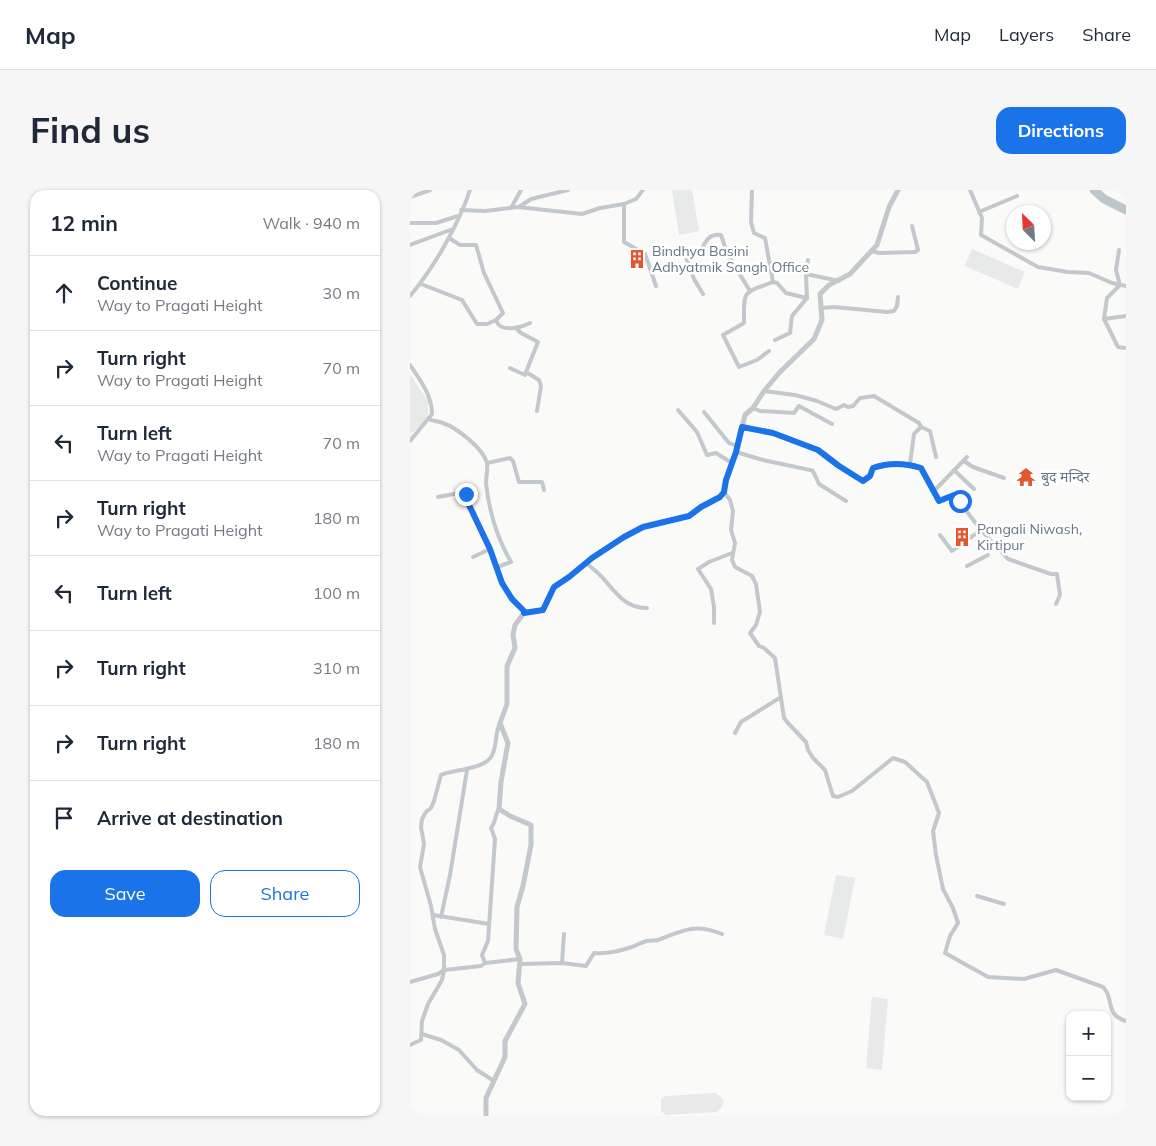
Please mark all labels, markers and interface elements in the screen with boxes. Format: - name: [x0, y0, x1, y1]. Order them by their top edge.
- text: Map: [25, 20, 76, 50]
- text: Map: [934, 23, 971, 46]
- text: Layers: [999, 23, 1054, 46]
- text: Share: [1082, 23, 1131, 46]
- button: Directions: [996, 107, 1126, 154]
- text: Find us: [30, 108, 150, 152]
- north arrow: [1006, 205, 1051, 250]
- text: 12 min: [50, 210, 118, 236]
- text: Walk · 940 m: [262, 213, 360, 233]
- place label: Bindhya Basini Adhyatmik Sangh Office: [652, 242, 809, 276]
- building icon: Bindhya Basini Adhyatmik Sangh Office: [626, 248, 648, 270]
- text: Continue: [97, 271, 177, 295]
- icon: ahead: [50, 279, 78, 307]
- text: 30 m: [323, 283, 360, 303]
- text: Way to Pragati Height: [97, 295, 263, 315]
- text: Turn right: [97, 346, 186, 370]
- icon: right: [50, 354, 78, 382]
- text: 70 m: [323, 358, 360, 378]
- text: Way to Pragati Height: [97, 370, 263, 390]
- text: Turn left: [97, 421, 172, 445]
- icon: left: [50, 429, 78, 457]
- text: 70 m: [323, 433, 360, 453]
- text: Way to Pragati Height: [97, 445, 263, 465]
- temple icon: बुद मन्दिर: [1015, 466, 1037, 488]
- place label: बुद मन्दिर: [1041, 468, 1090, 487]
- route end: [455, 483, 478, 506]
- route start: [949, 490, 972, 513]
- text: Turn right: [97, 496, 186, 520]
- icon: right: [50, 504, 78, 532]
- text: 180 m: [313, 508, 360, 528]
- text: Way to Pragati Height: [97, 520, 263, 540]
- place label: Pangali Niwash, Kirtipur: [977, 520, 1082, 554]
- building icon: Pangali Niwash, Kirtipur: [951, 526, 973, 548]
- icon: left: [50, 579, 78, 607]
- text: Turn left: [97, 581, 172, 605]
- text: 100 m: [313, 583, 360, 603]
- icon: right: [50, 654, 78, 682]
- text: Turn right: [97, 656, 186, 680]
- text: 310 m: [313, 658, 360, 678]
- icon: right: [50, 729, 78, 757]
- text: Turn right: [97, 731, 186, 755]
- text: 180 m: [313, 733, 360, 753]
- icon: arrive: [50, 804, 78, 832]
- text: Arrive at destination: [97, 806, 283, 830]
- button: Save: [50, 870, 200, 917]
- button: Share: [210, 870, 360, 917]
- map controls: [1066, 1011, 1111, 1101]
- button: +: [1066, 1011, 1111, 1056]
- button: −: [1066, 1056, 1111, 1101]

